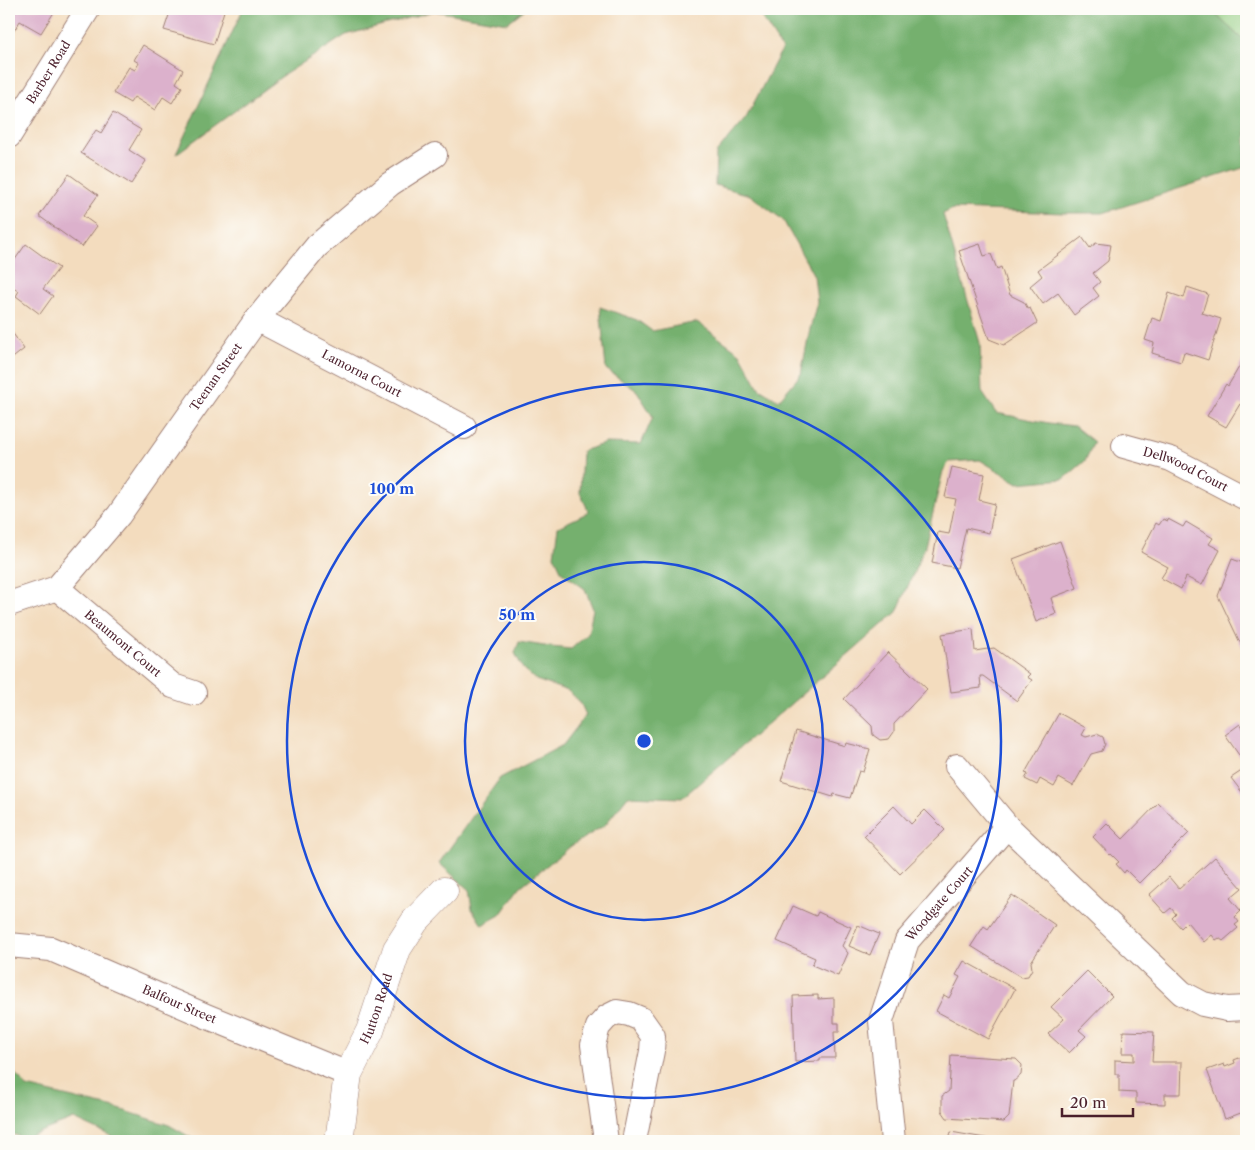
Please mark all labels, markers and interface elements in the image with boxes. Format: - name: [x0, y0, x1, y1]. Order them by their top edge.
- street label: Barber Road: [23, 37, 74, 106]
- street label: Teenan Street: [187, 339, 245, 414]
- street label: Lamorna Court: [319, 346, 405, 401]
- street label: Dellwood Court: [1142, 444, 1231, 495]
- text: 100 m: [370, 479, 414, 498]
- text: 50 m: [499, 605, 535, 624]
- street label: Beaumont Court: [82, 606, 165, 680]
- centre of rings: [635, 732, 653, 750]
- street label: Woodgate Court: [902, 862, 976, 945]
- street label: Hutton Road: [357, 971, 396, 1046]
- street label: Balfour Street: [140, 981, 220, 1027]
- scale bar: [1062, 1085, 1134, 1117]
- text: 20 m: [1070, 1093, 1106, 1112]

